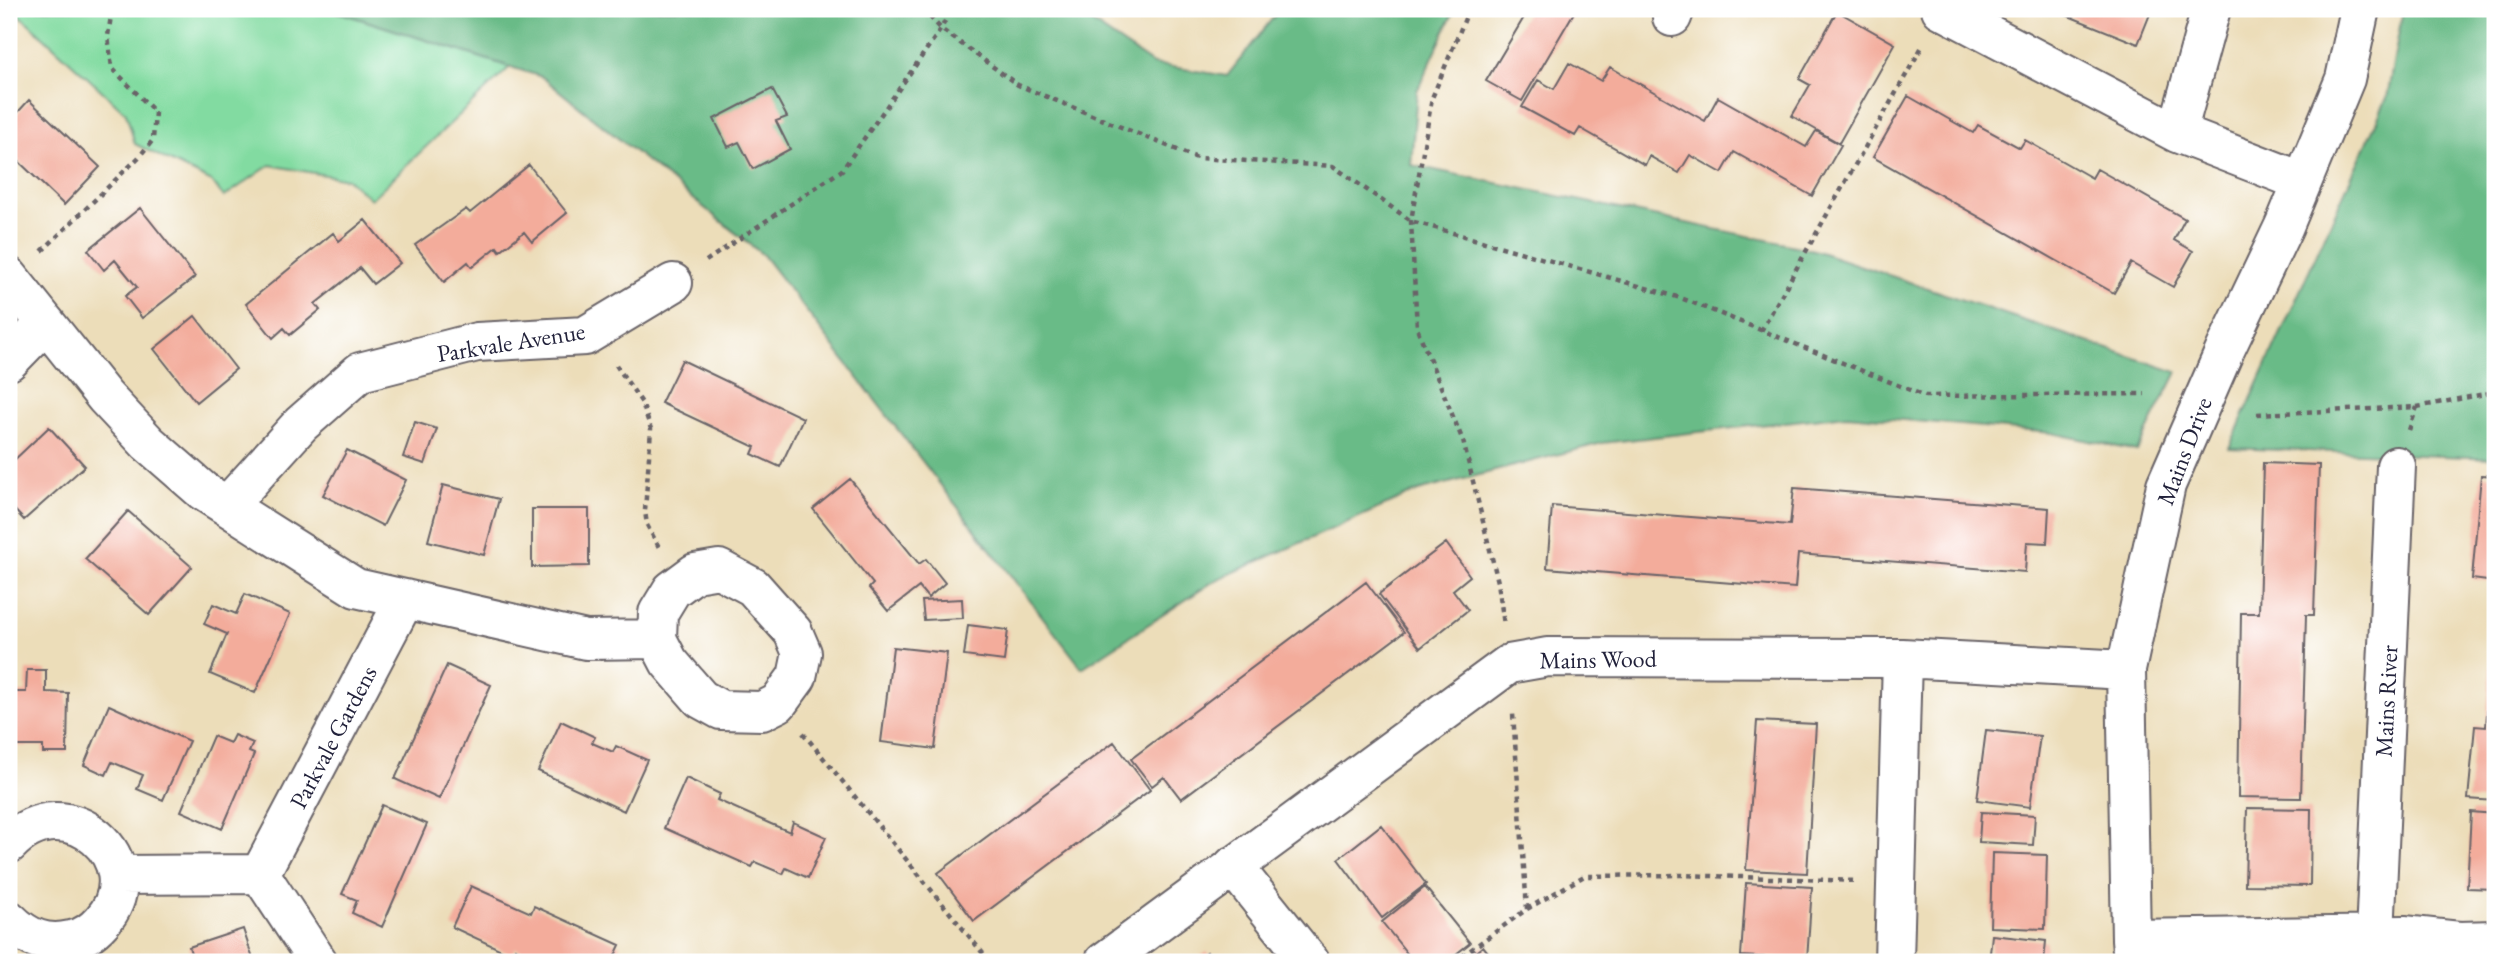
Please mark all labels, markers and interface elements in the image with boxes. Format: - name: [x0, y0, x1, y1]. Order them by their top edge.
- street label: Parkvale Avenue: [435, 315, 587, 369]
- street label: Mains Drive: [2149, 393, 2219, 509]
- street label: Mains Wood: [1539, 642, 1658, 676]
- street label: Mains River: [2368, 644, 2404, 758]
- street label: Parkvale Gardens: [282, 660, 384, 814]

